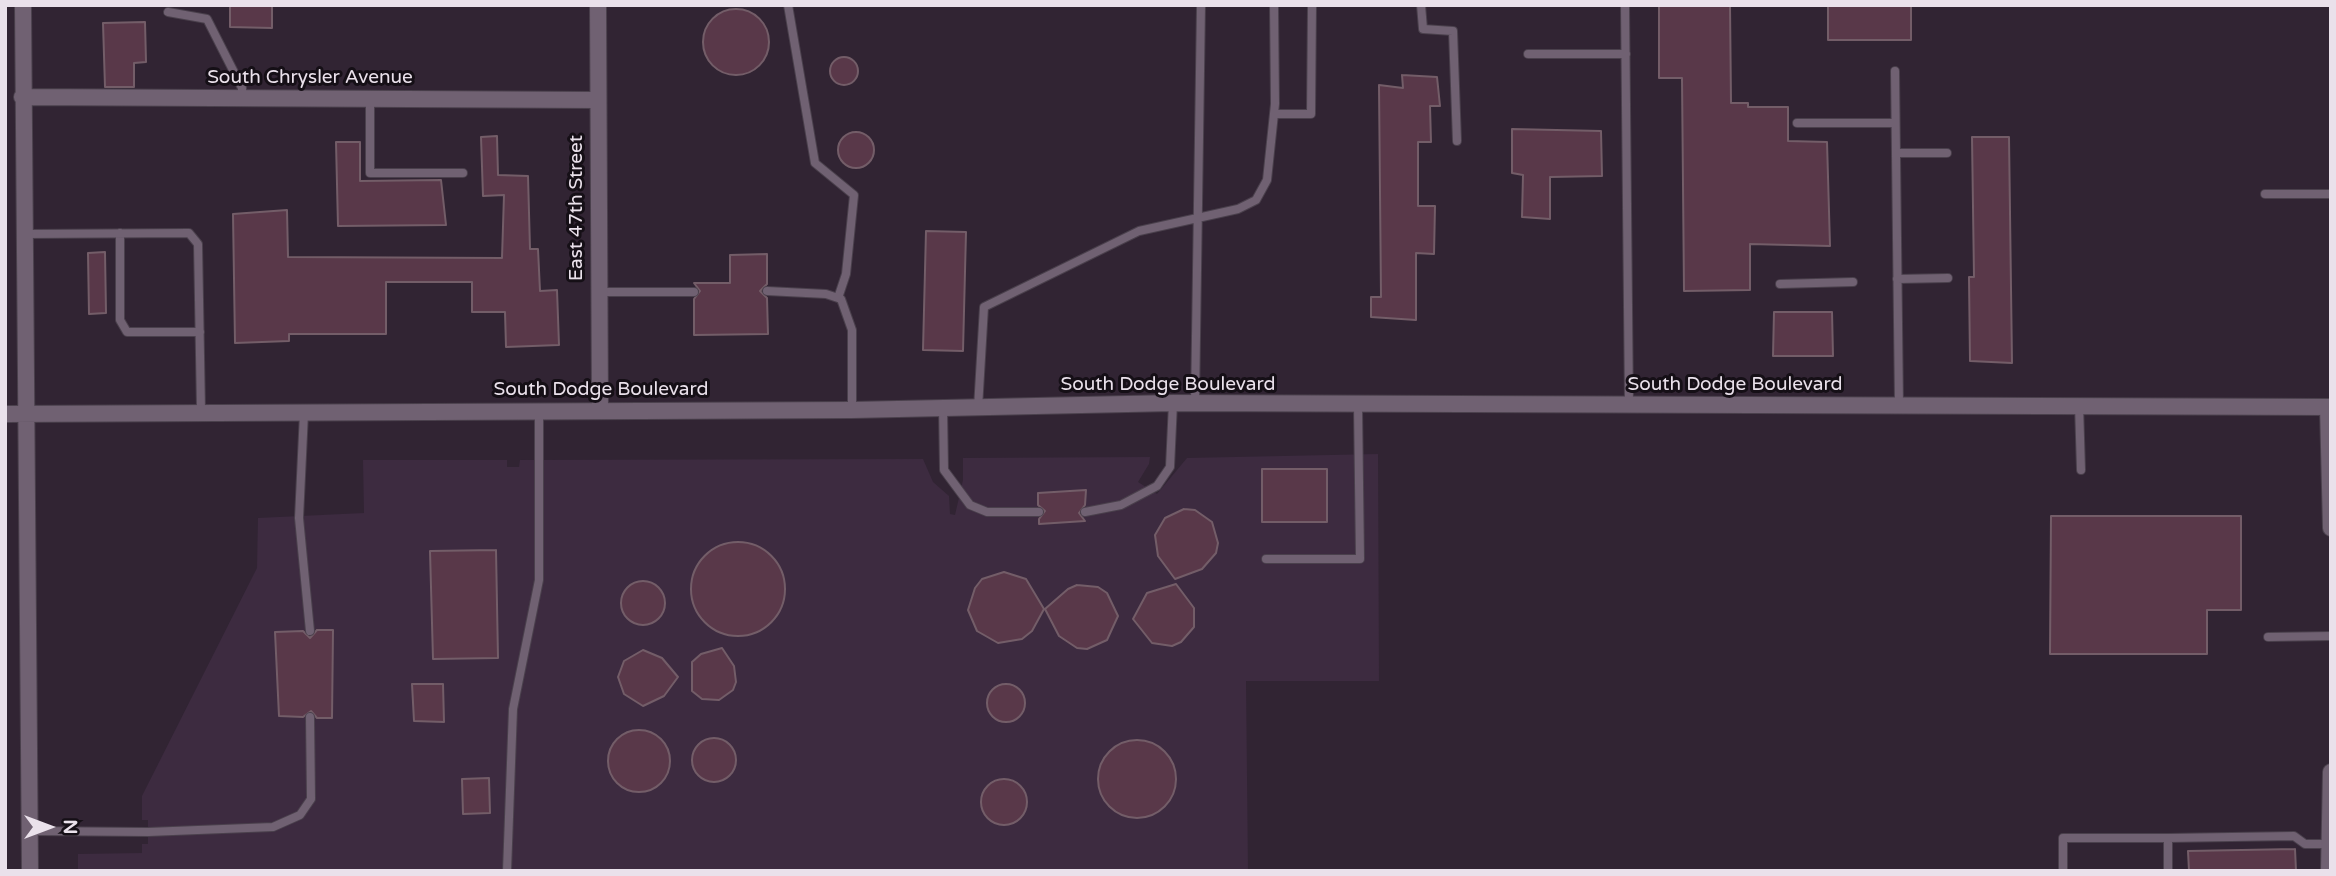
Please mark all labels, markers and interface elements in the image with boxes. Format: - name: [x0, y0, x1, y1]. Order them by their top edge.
- street label: South Chrysler Avenue: [207, 67, 413, 89]
- street label: East 47th Street: [566, 135, 588, 281]
- street label: South Dodge Boulevard: [1061, 374, 1275, 396]
- street label: South Dodge Boulevard: [1628, 374, 1842, 396]
- street label: South Dodge Boulevard: [494, 379, 708, 401]
- north arrow: [14, 792, 84, 862]
- text: N: [59, 819, 81, 835]

